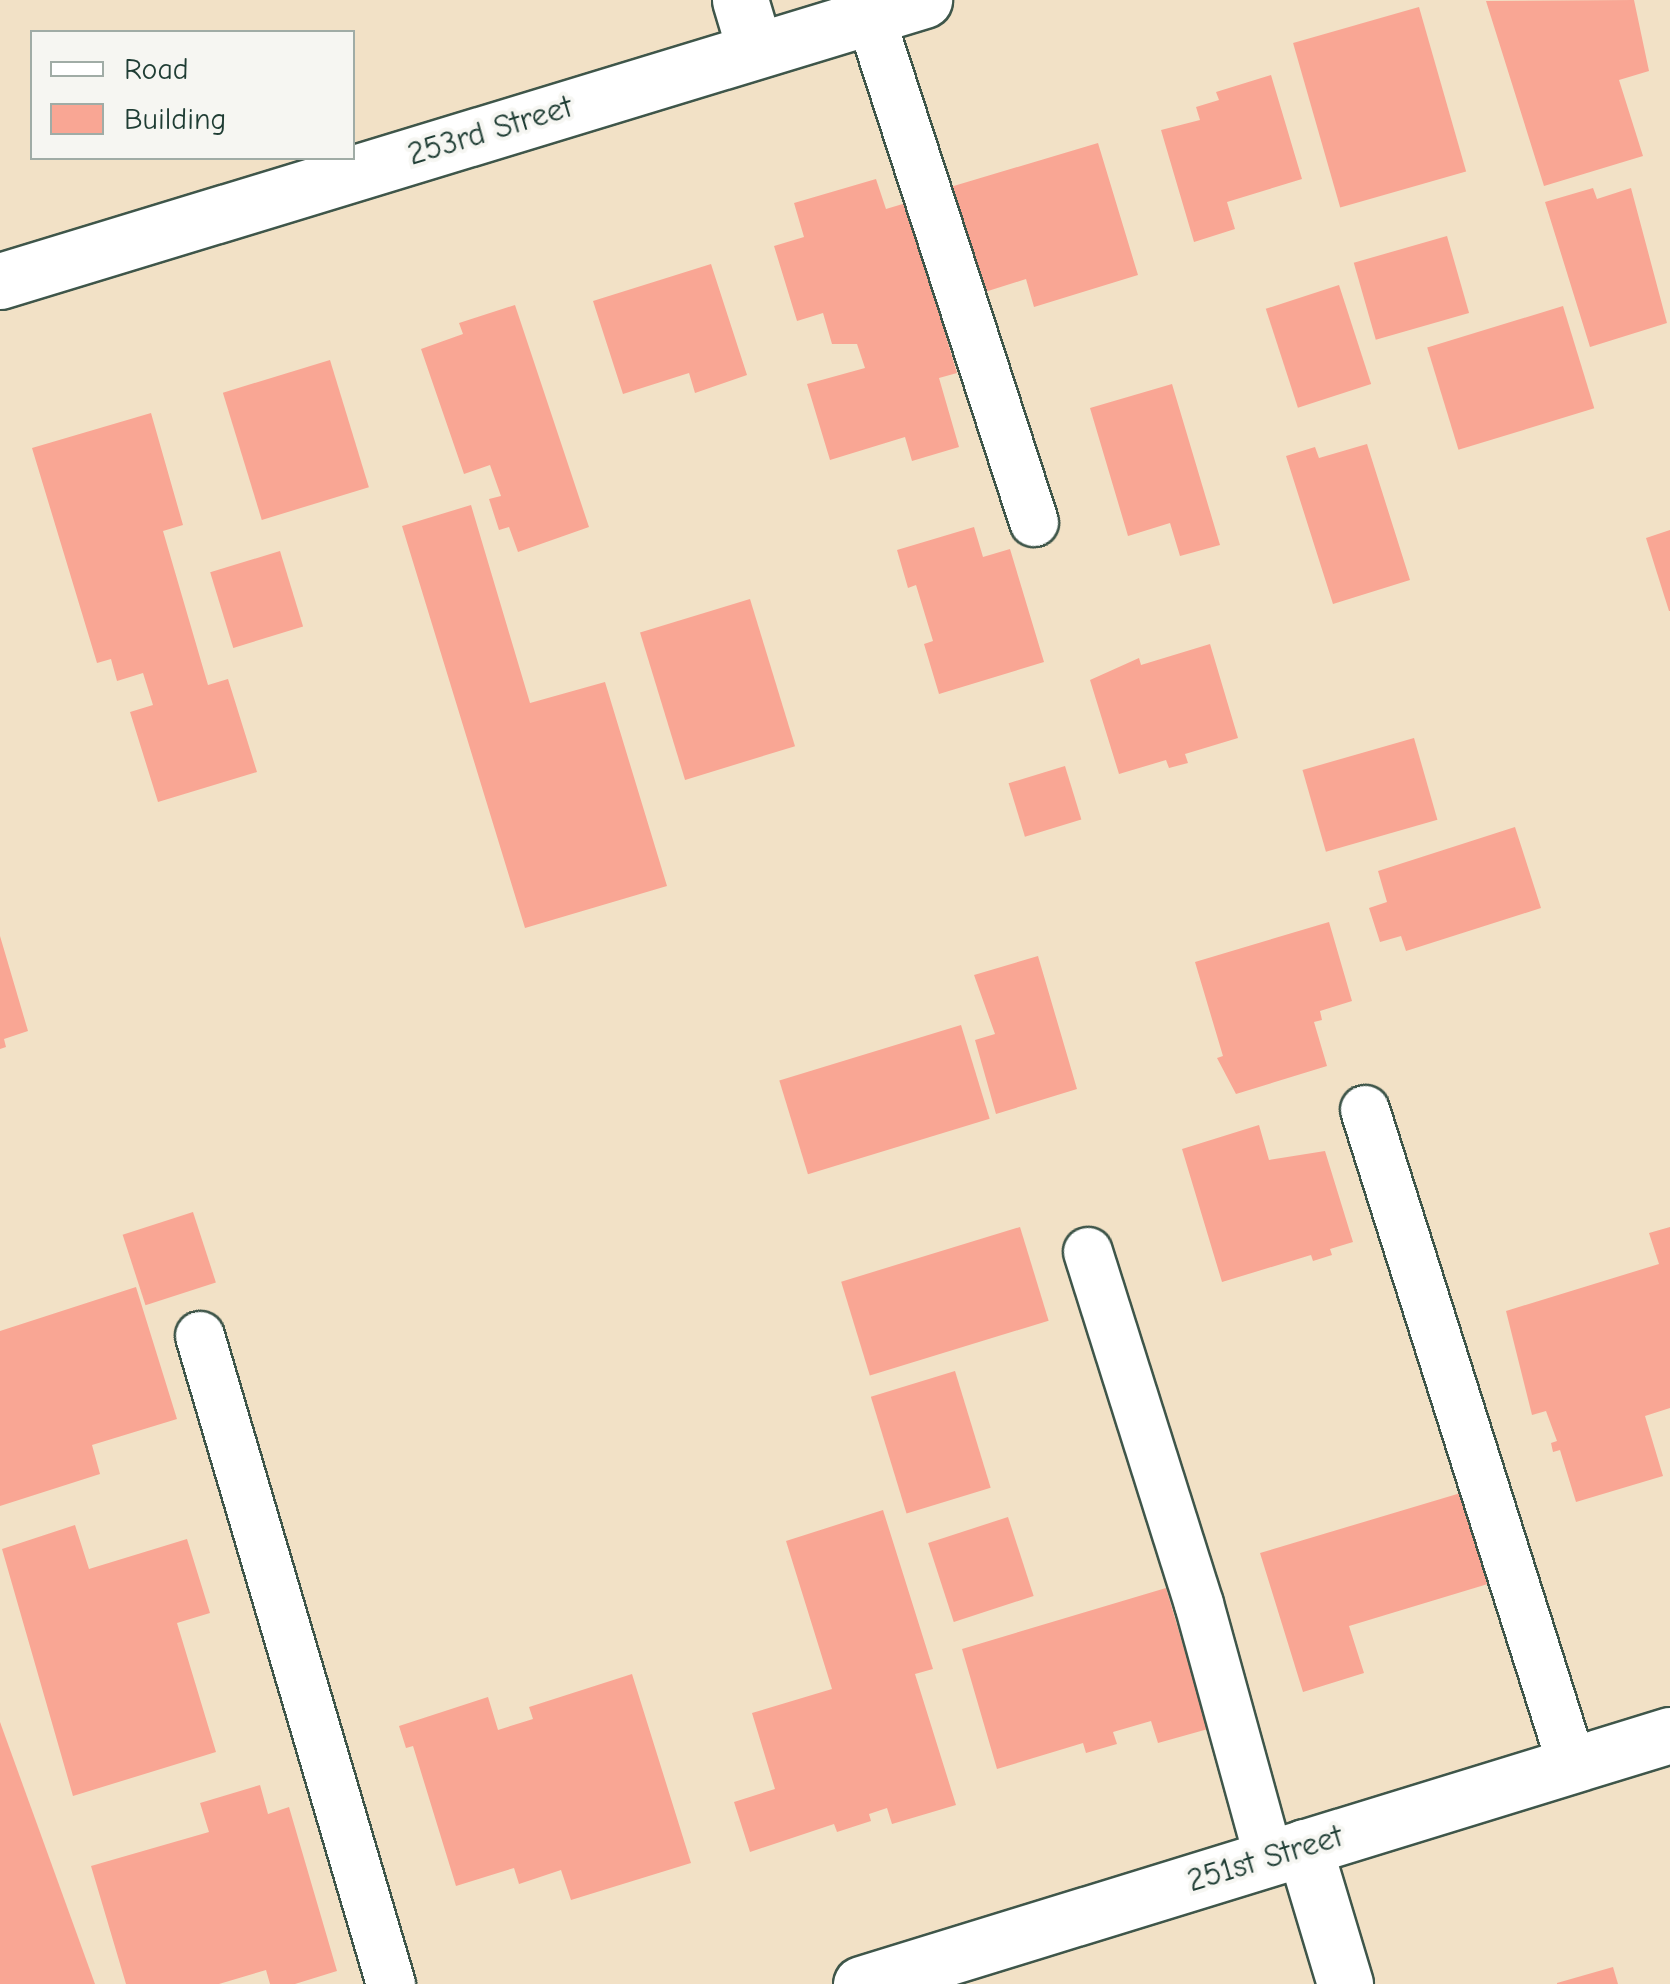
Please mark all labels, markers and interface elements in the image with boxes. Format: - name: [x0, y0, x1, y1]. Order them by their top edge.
- legend: [30, 30, 355, 160]
- text: Road: [124, 52, 189, 87]
- street label: 253rd Street: [403, 88, 577, 174]
- text: Building: [124, 102, 227, 137]
- street label: 251st Street: [1183, 1817, 1347, 1901]

